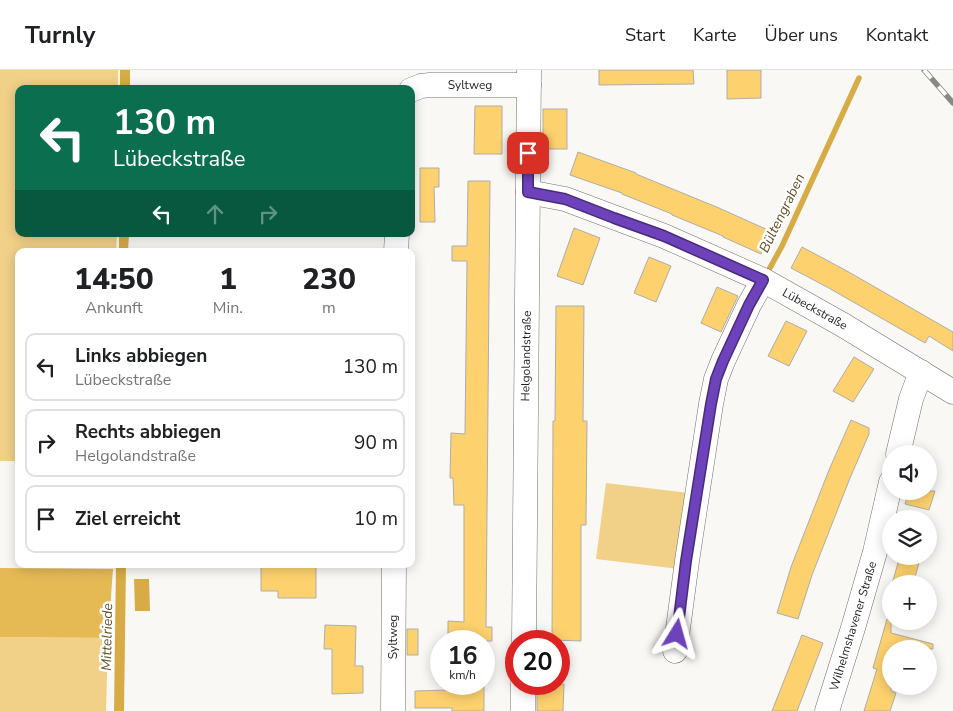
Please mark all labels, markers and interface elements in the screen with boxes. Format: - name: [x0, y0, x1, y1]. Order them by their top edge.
- text: Turnly: [25, 19, 95, 51]
- text: Start: [625, 23, 665, 47]
- text: Karte: [693, 23, 737, 47]
- text: Über uns: [765, 23, 838, 47]
- text: Kontakt: [866, 23, 928, 47]
- street label: Syltweg: [448, 77, 492, 93]
- text: 130 m: [113, 99, 216, 146]
- icon: left: [30, 105, 95, 170]
- pin: [507, 132, 549, 174]
- icon: arrive: [514, 139, 542, 167]
- text: Lübeckstraße: [113, 144, 245, 174]
- water label: Bültengraben: [755, 170, 809, 256]
- icon: left: [148, 200, 176, 228]
- icon: ahead: [201, 200, 229, 228]
- icon: right: [254, 200, 282, 228]
- text: 14:50: [74, 259, 154, 300]
- text: 1: [219, 259, 237, 300]
- text: 230: [302, 259, 356, 300]
- street label: Lübeckstraße: [780, 284, 850, 334]
- text: Ankunft: [85, 297, 143, 319]
- text: Min.: [213, 297, 243, 319]
- text: m: [322, 297, 336, 319]
- street label: Helgolandstraße: [517, 311, 535, 401]
- text: Links abbiegen: [75, 343, 207, 369]
- icon: left: [32, 353, 60, 381]
- text: 130 m: [343, 354, 398, 380]
- text: Lübeckstraße: [75, 369, 171, 391]
- text: Rechts abbiegen: [75, 419, 221, 445]
- icon: right: [32, 429, 60, 457]
- text: 90 m: [354, 430, 398, 456]
- text: Helgolandstraße: [75, 445, 196, 467]
- map controls: [882, 445, 937, 695]
- button: sound: [882, 445, 937, 500]
- icon: arrive: [32, 505, 60, 533]
- text: Ziel erreicht: [75, 506, 180, 532]
- text: 10 m: [354, 506, 398, 532]
- button: layers: [882, 510, 937, 565]
- street label: Wilhelmshavener Straße: [826, 559, 880, 693]
- button: +: [882, 575, 937, 630]
- water label: Mittelriede: [97, 602, 117, 671]
- position arrow: [650, 607, 702, 659]
- street label: Syltweg: [385, 615, 401, 659]
- speed limit sign: 20: [505, 630, 570, 695]
- text: 16: [447, 639, 478, 673]
- button: −: [882, 640, 937, 695]
- text: km/h: [449, 667, 476, 683]

